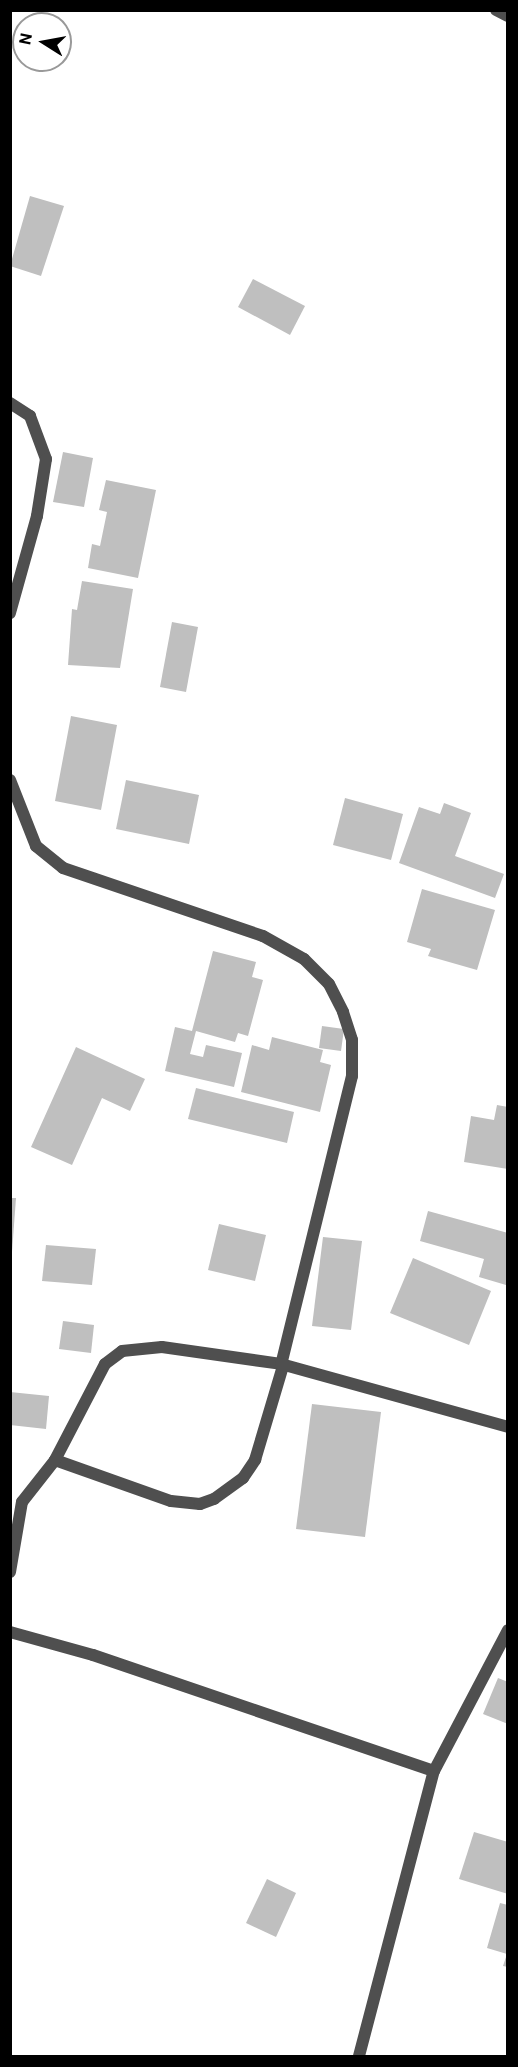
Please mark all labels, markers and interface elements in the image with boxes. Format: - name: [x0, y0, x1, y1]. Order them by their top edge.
- north arrow: [12, 12, 72, 72]
- text: N: [15, 32, 36, 46]

